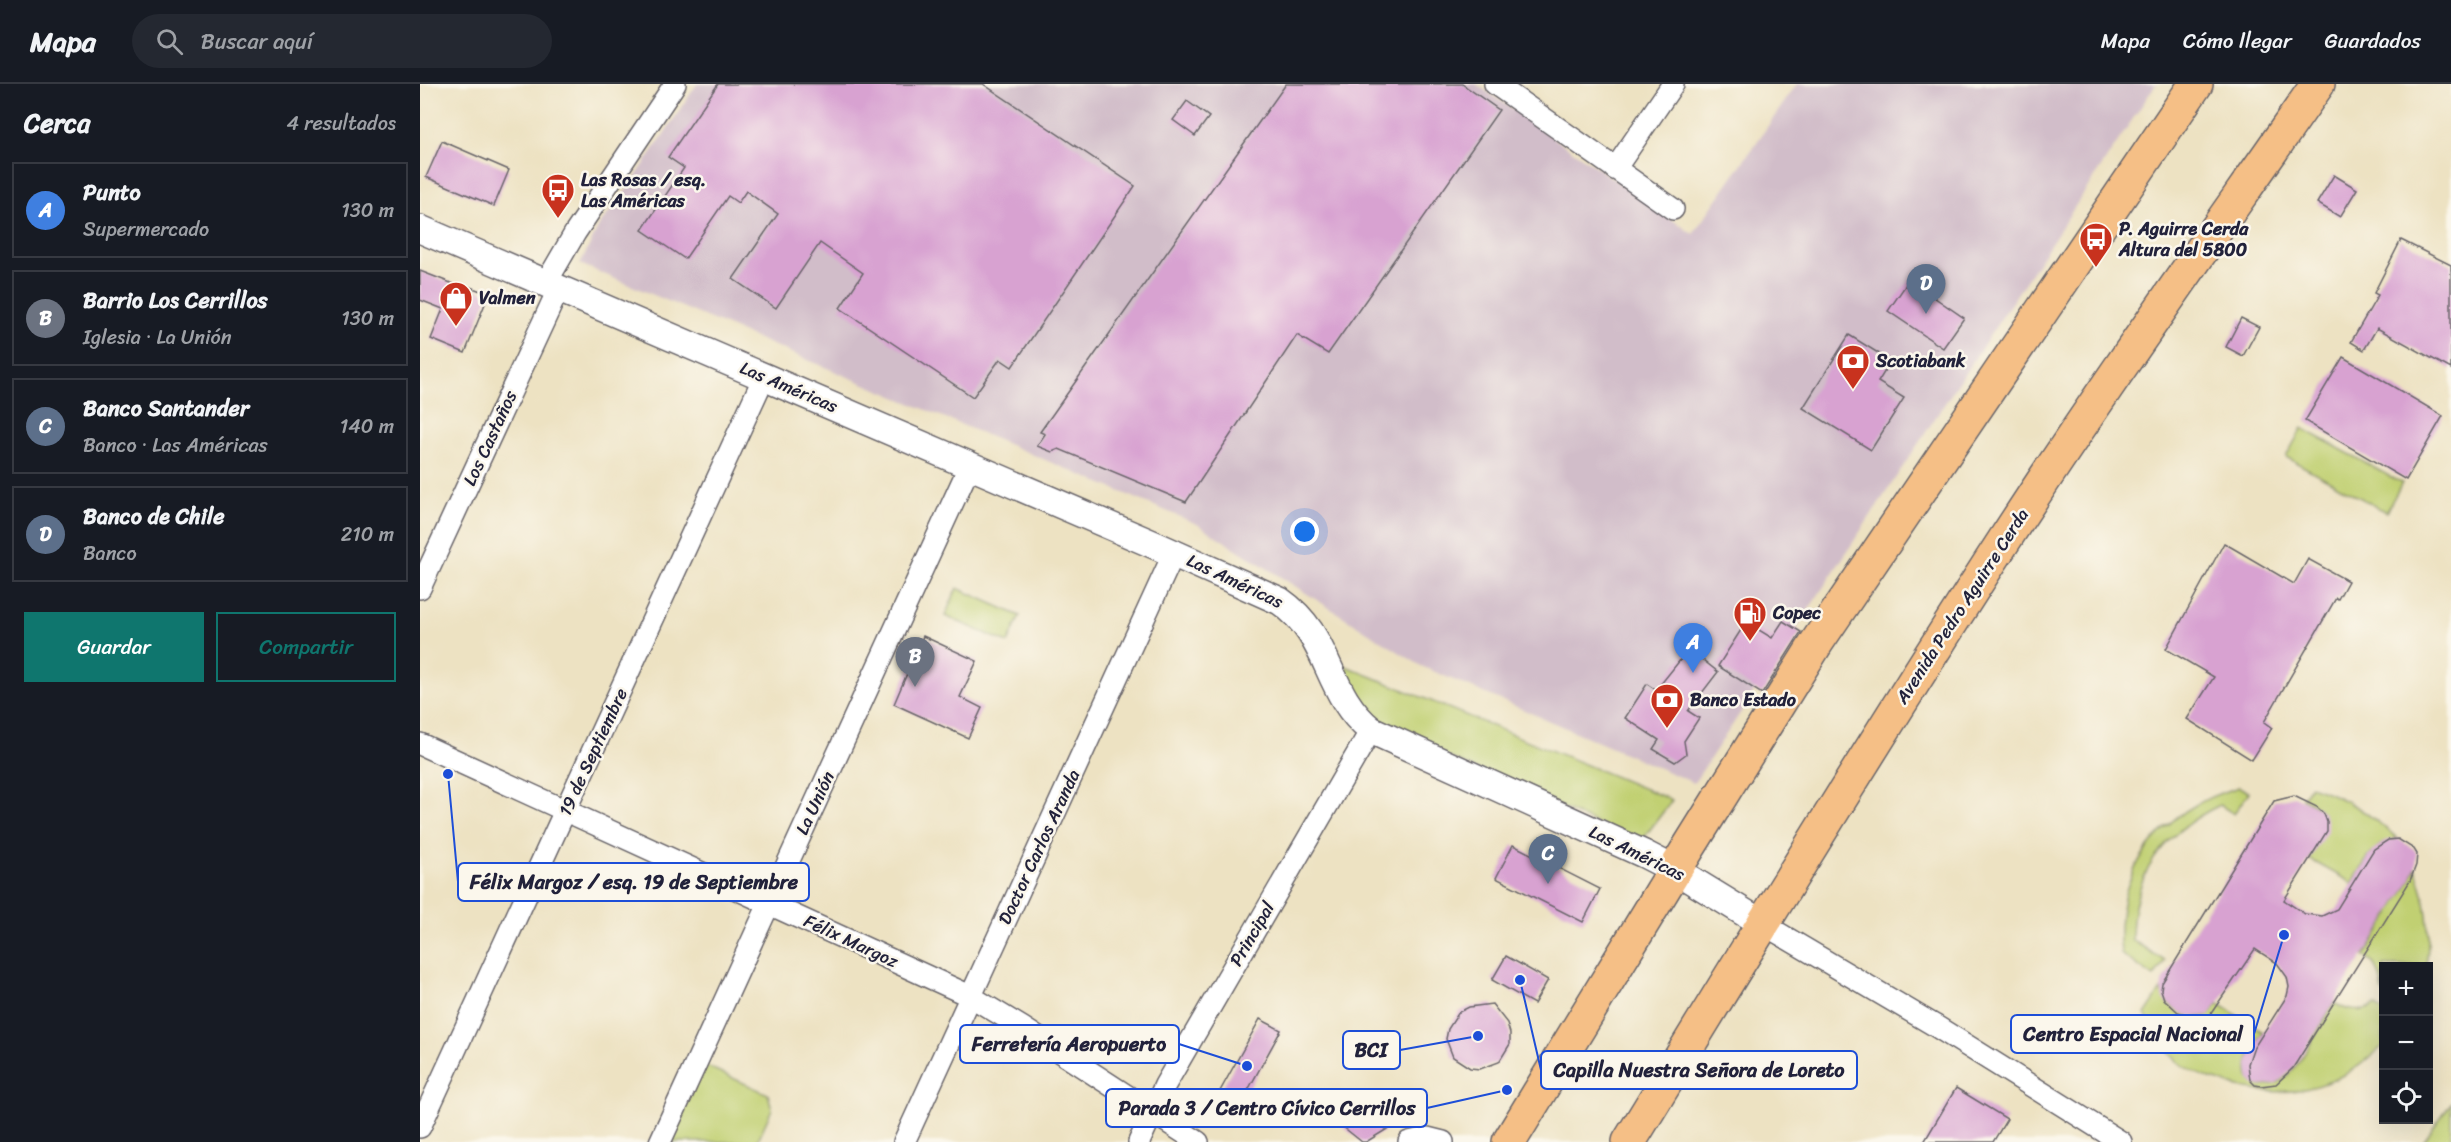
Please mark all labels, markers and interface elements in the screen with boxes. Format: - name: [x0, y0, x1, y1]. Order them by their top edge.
- search box: [132, 14, 552, 68]
- text: Mapa: [30, 17, 96, 66]
- text: Buscar aquí: [201, 22, 313, 61]
- text: Mapa: [2101, 22, 2150, 60]
- text: Cómo llegar: [2183, 22, 2292, 60]
- text: Guardados: [2325, 22, 2421, 60]
- icon: search: [153, 25, 186, 58]
- text: Cerca: [24, 100, 90, 146]
- text: 4 resultados: [287, 106, 396, 141]
- place label: Las Rosas / esq. Las Américas: [581, 164, 706, 217]
- bus stop icon: Las Rosas / esq. Las Américas: [540, 172, 576, 219]
- text: Punto: [83, 173, 141, 212]
- text: A: [39, 193, 52, 228]
- text: 130 m: [341, 193, 394, 228]
- text: Supermercado: [83, 212, 209, 247]
- place label: P. Aguirre Cerda Altura del 5800: [2118, 213, 2249, 266]
- bus stop icon: P. Aguirre Cerda Altura del 5800: [2078, 221, 2114, 268]
- pin: D: [1906, 264, 1946, 314]
- shop icon: Valmen: [438, 280, 474, 327]
- text: Barrio Los Cerrillos: [83, 281, 268, 320]
- place label: Valmen: [479, 282, 536, 314]
- text: B: [39, 301, 52, 336]
- text: 130 m: [341, 301, 394, 336]
- text: Iglesia · La Unión: [83, 320, 231, 355]
- bank icon: Scotiabank: [1835, 343, 1871, 390]
- place label: Scotiabank: [1875, 345, 1966, 377]
- street label: Las Américas: [735, 352, 844, 422]
- street label: Los Castaños: [454, 384, 526, 491]
- text: Banco Santander: [83, 389, 249, 428]
- text: C: [39, 409, 52, 444]
- text: 140 m: [340, 409, 394, 444]
- text: Banco · Las Américas: [83, 428, 268, 463]
- text: Banco de Chile: [83, 497, 224, 536]
- street label: Avenida Pedro Aguirre Cerda: [1886, 502, 2038, 711]
- text: D: [40, 517, 51, 552]
- text: 210 m: [341, 517, 394, 552]
- your location: [1290, 517, 1319, 546]
- text: Banco: [83, 536, 137, 571]
- street label: Las Américas: [1181, 545, 1289, 618]
- fuel station icon: Copec: [1732, 595, 1768, 642]
- place label: Copec: [1772, 597, 1821, 629]
- button: Guardar: [24, 612, 204, 682]
- button: Compartir: [216, 612, 396, 682]
- pin: A: [1674, 624, 1712, 673]
- pin: B: [896, 638, 934, 687]
- street label: 19 de Septiembre: [549, 682, 637, 822]
- bank icon: Banco Estado: [1649, 682, 1685, 729]
- place label: Banco Estado: [1690, 684, 1797, 716]
- street label: Doctor Carlos Aranda: [989, 764, 1089, 930]
- street label: La Unión: [786, 765, 844, 840]
- street label: Las Américas: [1583, 816, 1691, 890]
- pin: C: [1528, 834, 1568, 884]
- callout: Félix Margoz / esq. 19 de Septiembre: [458, 863, 809, 901]
- text: Félix Margoz / esq. 19 de Septiembre: [469, 865, 799, 900]
- street label: Principal: [1220, 895, 1284, 973]
- street label: Félix Margoz: [798, 905, 904, 977]
- map controls: [2379, 962, 2433, 1124]
- button: +: [2379, 962, 2433, 1016]
- callout: Centro Espacial Nacional: [2011, 1015, 2254, 1053]
- button: −: [2379, 1016, 2433, 1070]
- text: Centro Espacial Nacional: [2022, 1017, 2244, 1052]
- callout: Ferretería Aeropuerto: [960, 1025, 1179, 1063]
- text: Ferretería Aeropuerto: [971, 1027, 1166, 1062]
- callout: BCI: [1343, 1031, 1400, 1069]
- text: BCI: [1354, 1033, 1390, 1068]
- callout: Capilla Nuestra Señora de Loreto: [1541, 1051, 1857, 1089]
- text: Capilla Nuestra Señora de Loreto: [1553, 1053, 1845, 1088]
- button: locate: [2379, 1070, 2433, 1124]
- callout: Parada 3 / Centro Cívico Cerrillos: [1106, 1089, 1427, 1127]
- text: Parada 3 / Centro Cívico Cerrillos: [1119, 1091, 1416, 1126]

